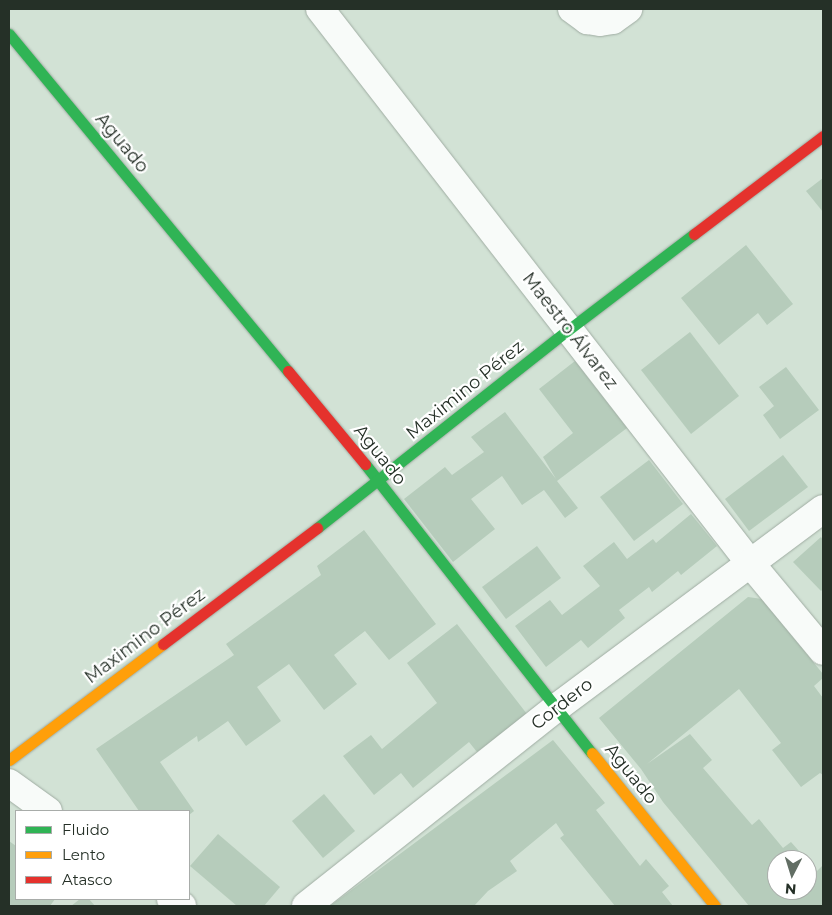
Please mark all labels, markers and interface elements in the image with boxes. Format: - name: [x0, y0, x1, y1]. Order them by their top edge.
- street label: Aguado: [91, 109, 153, 177]
- street label: Maestro Álvarez: [518, 268, 622, 394]
- street label: Maximino Pérez: [402, 336, 528, 444]
- street label: Aguado: [349, 420, 411, 490]
- street label: Maximino Pérez: [81, 584, 209, 688]
- street label: Cordero: [527, 673, 597, 735]
- street label: Aguado: [600, 739, 662, 809]
- legend: [15, 810, 190, 900]
- text: Fluido: [62, 820, 109, 839]
- text: Lento: [62, 845, 105, 864]
- north arrow: [767, 850, 817, 900]
- text: Atasco: [62, 870, 112, 889]
- text: N: [784, 879, 797, 898]

